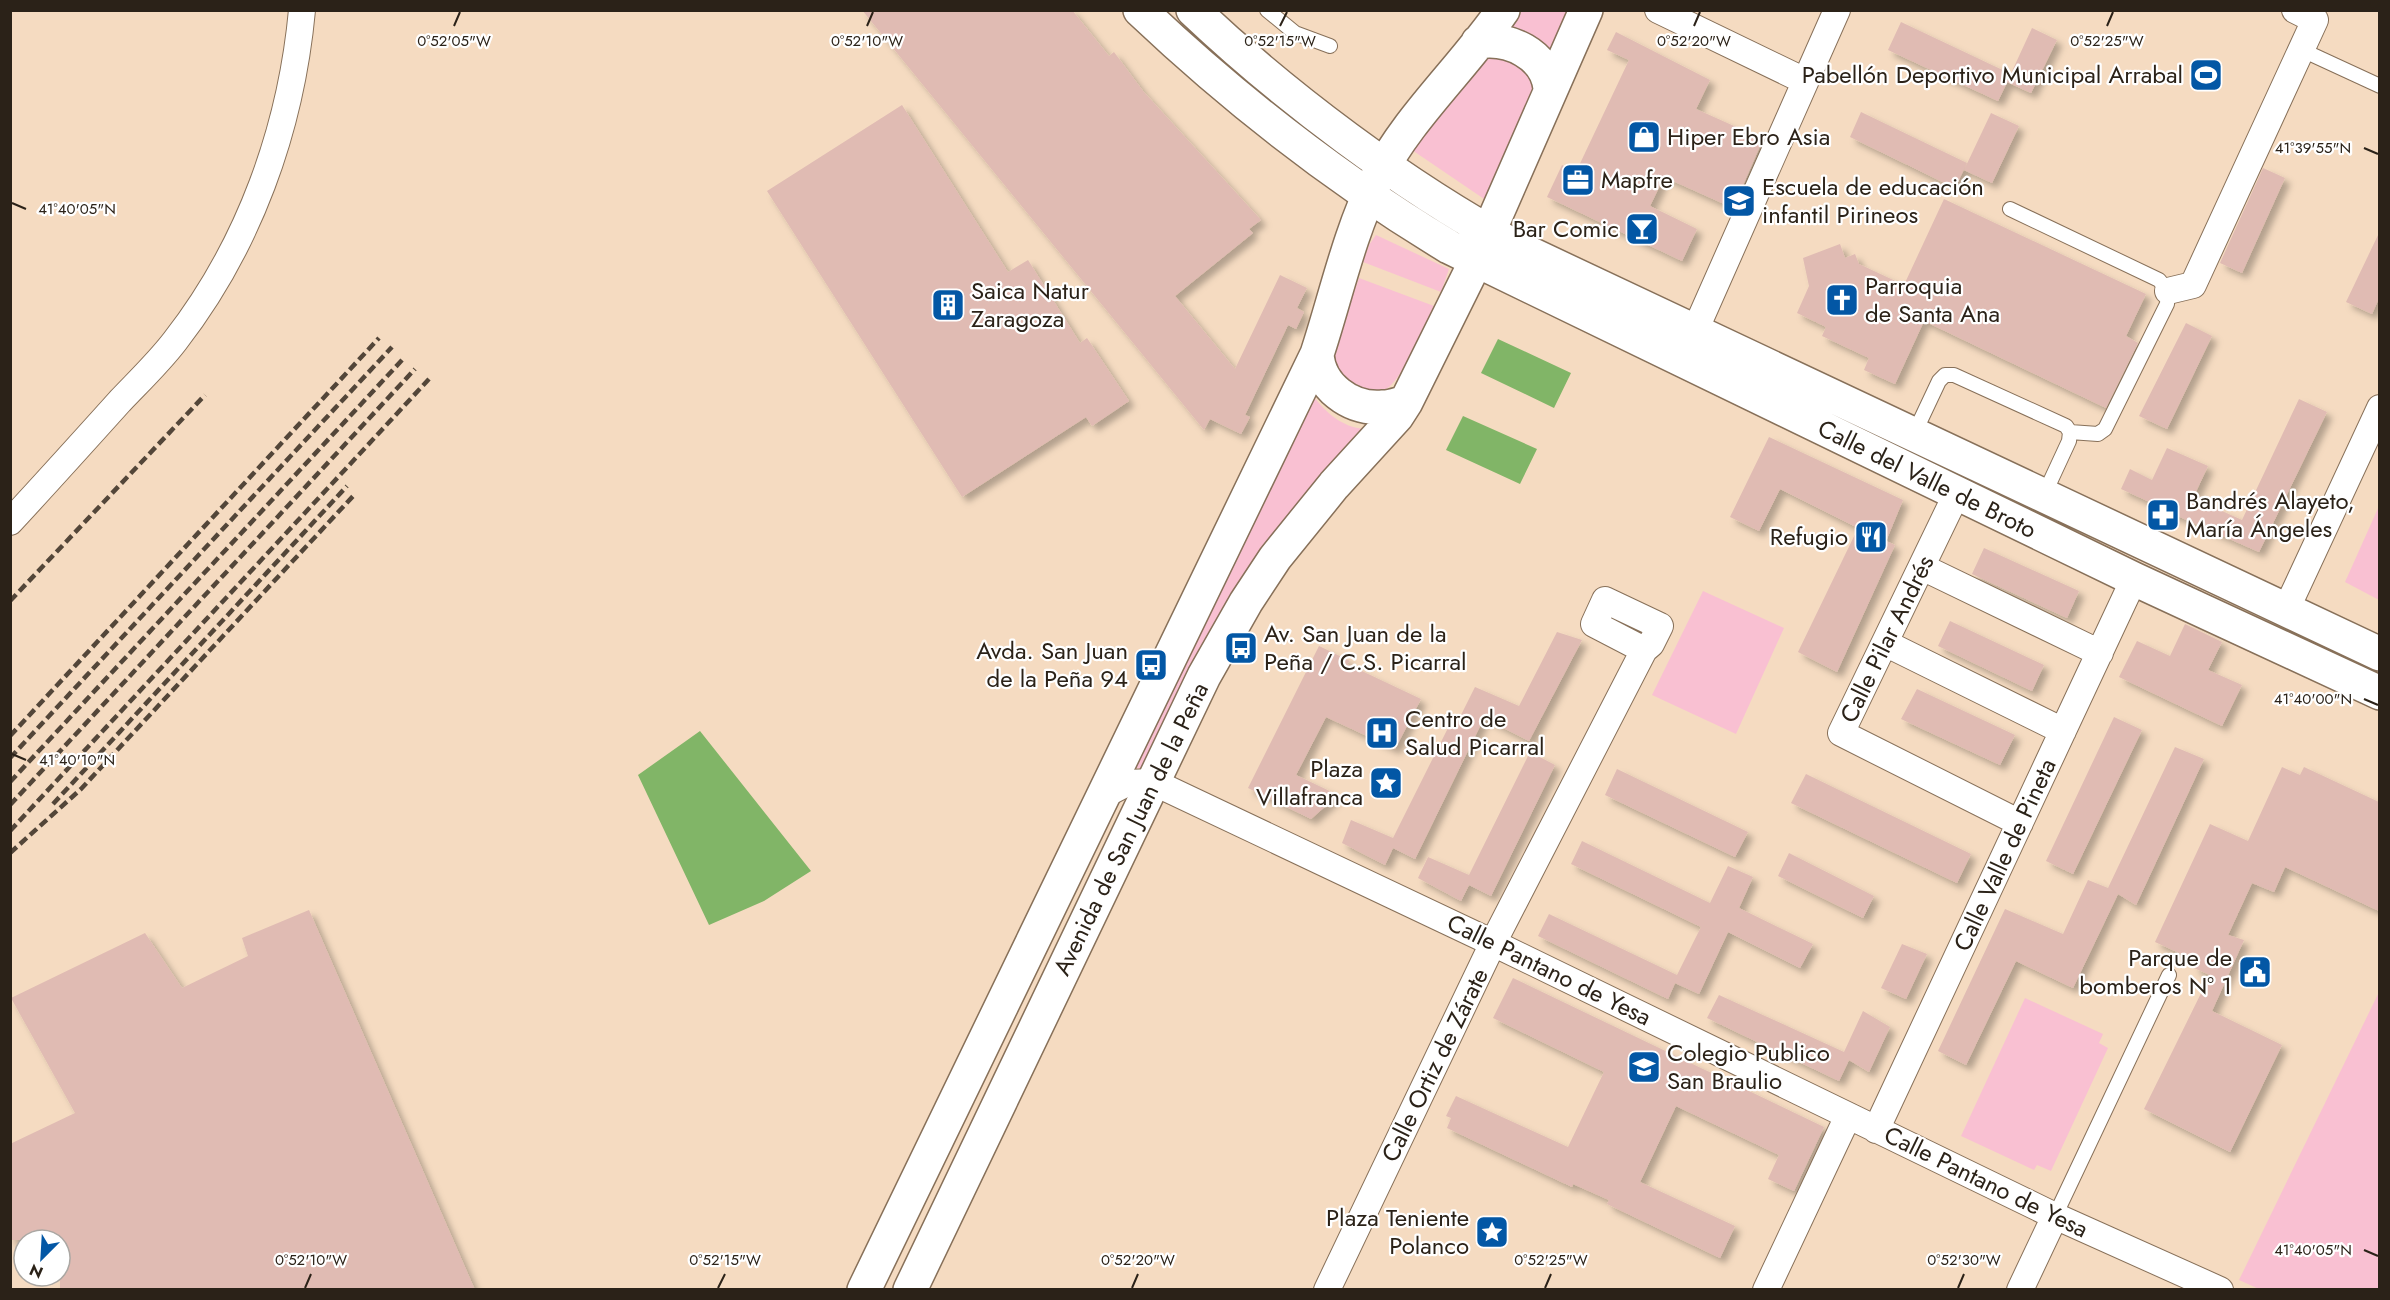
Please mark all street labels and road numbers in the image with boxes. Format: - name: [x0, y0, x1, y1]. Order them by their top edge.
- street label: Calle del Valle de Broto: [1812, 410, 2042, 547]
- street label: Calle Pilar Andrés: [1831, 549, 1942, 728]
- street label: Avenida de San Juan de la Peña: [1044, 676, 1217, 981]
- street label: Calle Valle de Pineta: [1945, 753, 2065, 957]
- street label: Calle Pantano de Yesa: [1441, 905, 1657, 1034]
- street label: Calle Ortiz de Zárate: [1372, 962, 1497, 1168]
- street label: Calle Pantano de Yesa: [1878, 1117, 2094, 1246]

